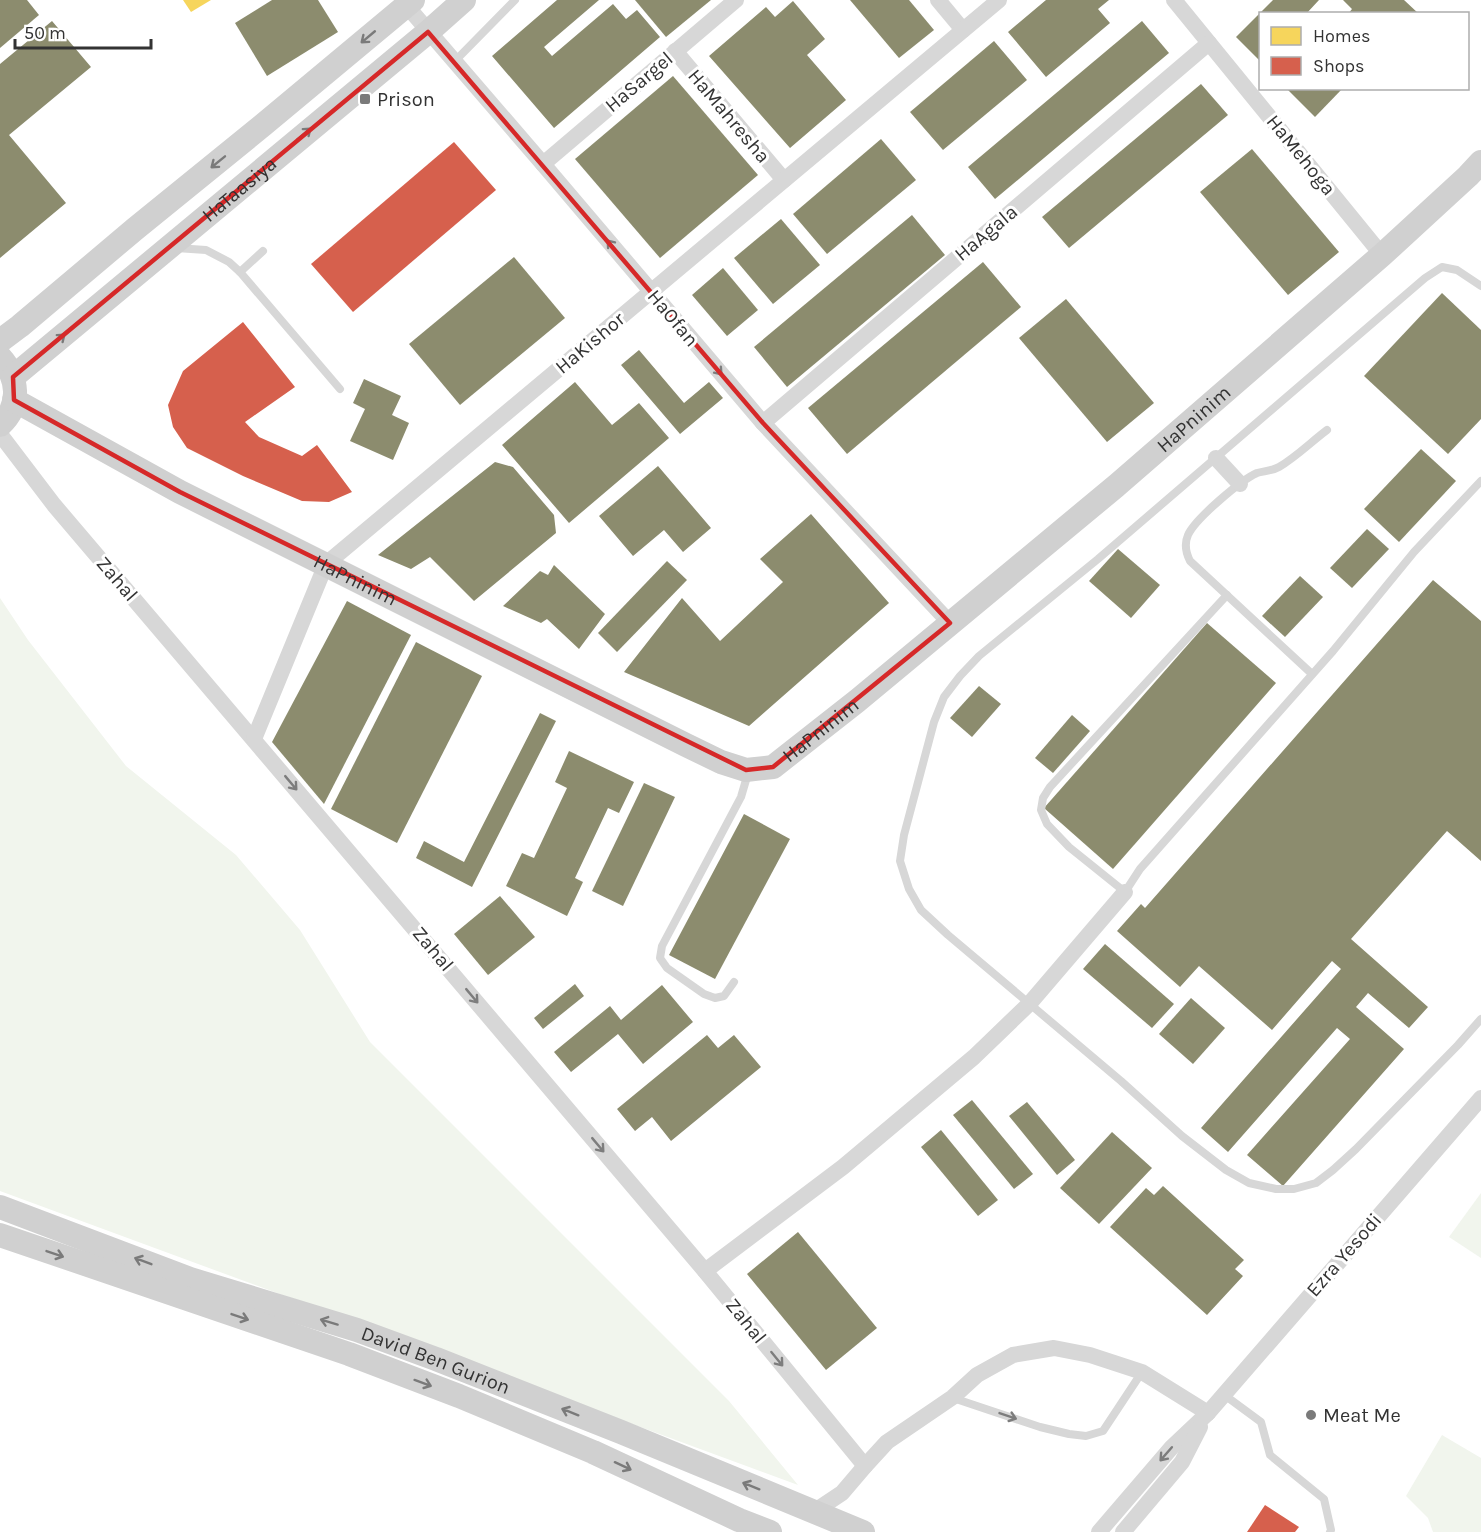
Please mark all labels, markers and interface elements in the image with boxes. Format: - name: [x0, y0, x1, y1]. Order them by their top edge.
- scale bar: [15, 12, 152, 50]
- legend: [1259, 12, 1469, 90]
- text: 50 m: [24, 22, 66, 44]
- text: Homes: [1313, 25, 1370, 47]
- one-way arrow: [360, 31, 376, 44]
- street label: HaSargel: [600, 47, 678, 117]
- text: Shops: [1313, 55, 1365, 77]
- street label: HaMahresha: [683, 64, 775, 168]
- place label: Prison: [377, 88, 435, 111]
- marker: Prison: [358, 92, 372, 106]
- street label: HaMehoga: [1262, 110, 1340, 200]
- one-way arrow: [296, 128, 312, 141]
- street label: HaTaasiya: [197, 152, 281, 227]
- one-way arrow: [211, 155, 226, 169]
- street label: HaAgala: [950, 200, 1022, 266]
- one-way arrow: [606, 240, 620, 255]
- street label: HaOfan: [643, 285, 703, 351]
- street label: HaKishor: [551, 307, 630, 379]
- one-way arrow: [50, 333, 65, 347]
- one-way arrow: [709, 360, 723, 375]
- street label: HaPninim: [1152, 380, 1235, 457]
- street label: HaPninim: [310, 549, 401, 610]
- street label: Zahal: [91, 552, 143, 606]
- street label: HaPninim: [778, 693, 863, 767]
- one-way arrow: [285, 775, 298, 791]
- street label: Zahal: [408, 922, 458, 976]
- one-way arrow: [465, 988, 479, 1003]
- one-way arrow: [591, 1137, 605, 1152]
- street label: Ezra Yesodi: [1302, 1209, 1386, 1301]
- one-way arrow: [45, 1249, 64, 1260]
- one-way arrow: [134, 1255, 153, 1266]
- street label: Zahal: [721, 1294, 771, 1348]
- one-way arrow: [230, 1312, 249, 1323]
- one-way arrow: [320, 1315, 339, 1326]
- street label: David Ben Gurion: [358, 1321, 514, 1399]
- one-way arrow: [770, 1351, 784, 1366]
- one-way arrow: [414, 1378, 432, 1389]
- place label: Meat Me: [1323, 1404, 1401, 1427]
- one-way arrow: [561, 1406, 580, 1417]
- marker: Meat Me: [1304, 1408, 1318, 1422]
- one-way arrow: [998, 1412, 1017, 1423]
- one-way arrow: [1159, 1446, 1173, 1461]
- one-way arrow: [613, 1461, 631, 1472]
- one-way arrow: [742, 1480, 760, 1491]

